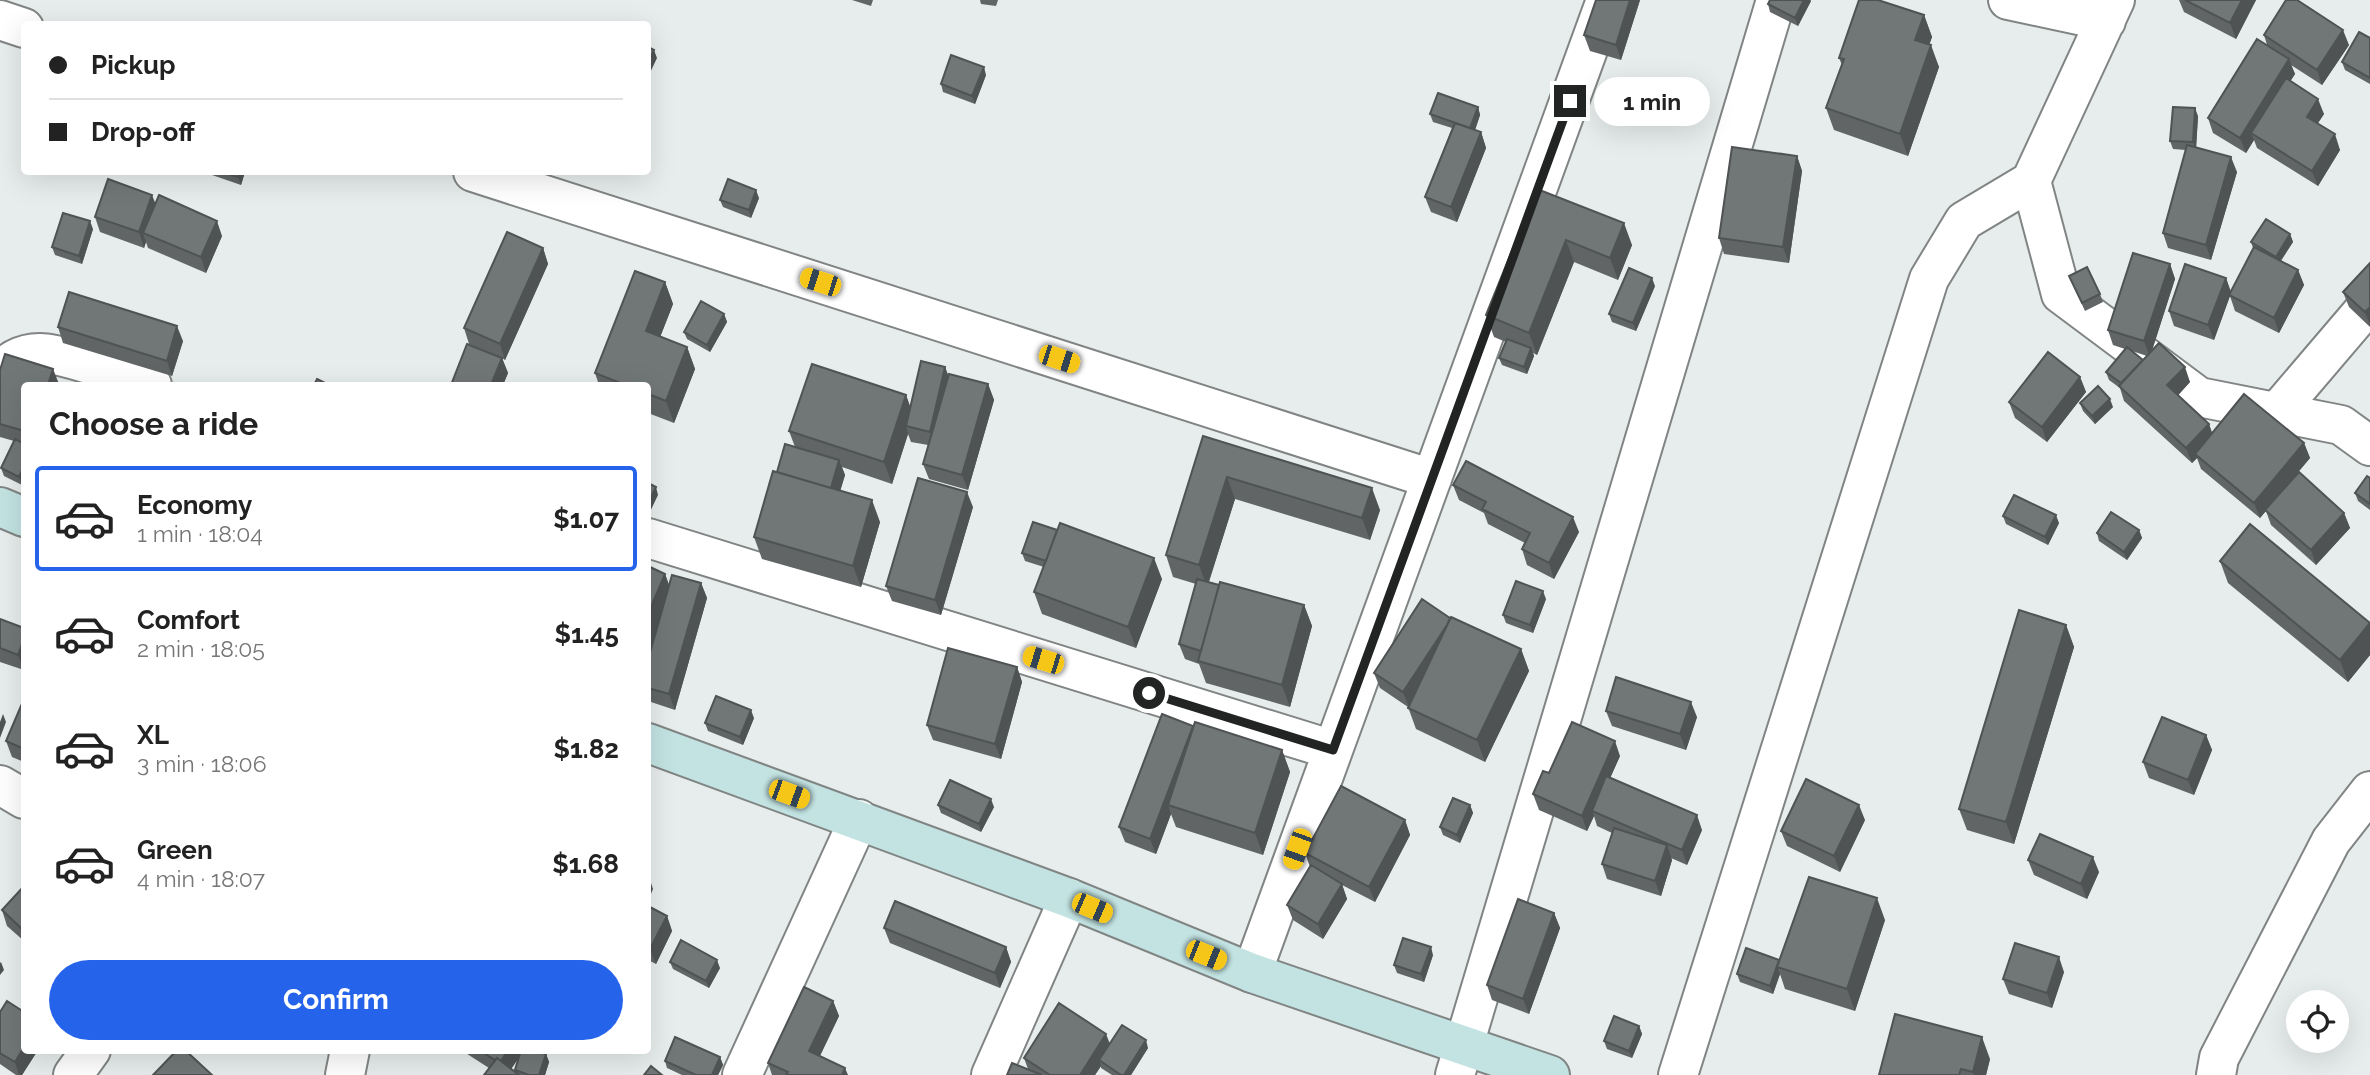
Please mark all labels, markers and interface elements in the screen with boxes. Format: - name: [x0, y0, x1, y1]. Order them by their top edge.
- text: Pickup: [91, 50, 176, 80]
- callout: 1 min: [1594, 76, 1710, 126]
- route end: [1554, 85, 1586, 117]
- text: 1 min: [1623, 88, 1681, 115]
- text: Drop-off: [91, 117, 195, 147]
- car: [797, 266, 844, 298]
- car: [1036, 343, 1083, 375]
- text: Choose a ride: [49, 405, 258, 442]
- icon: car: [53, 487, 116, 550]
- text: Economy: [137, 490, 252, 520]
- text: $1.07: [553, 504, 619, 534]
- text: 1 min · 18:04: [137, 520, 263, 547]
- icon: car: [53, 602, 116, 665]
- text: Comfort: [137, 605, 240, 635]
- text: $1.45: [555, 619, 619, 649]
- text: 2 min · 18:05: [137, 635, 265, 662]
- car: [1020, 644, 1067, 676]
- route start: [1133, 677, 1165, 709]
- icon: car: [53, 717, 116, 780]
- text: XL: [137, 720, 169, 750]
- text: $1.82: [553, 734, 619, 764]
- text: 3 min · 18:06: [137, 750, 267, 777]
- car: [766, 777, 813, 811]
- car: [1280, 826, 1315, 872]
- icon: car: [53, 832, 116, 895]
- text: Green: [137, 835, 213, 865]
- text: $1.68: [552, 849, 619, 879]
- text: 4 min · 18:07: [137, 865, 265, 892]
- car: [1069, 890, 1116, 926]
- car: [1183, 937, 1230, 973]
- button: Confirm: [49, 960, 623, 1040]
- map controls: [2286, 990, 2349, 1053]
- button: locate: [2286, 990, 2349, 1053]

